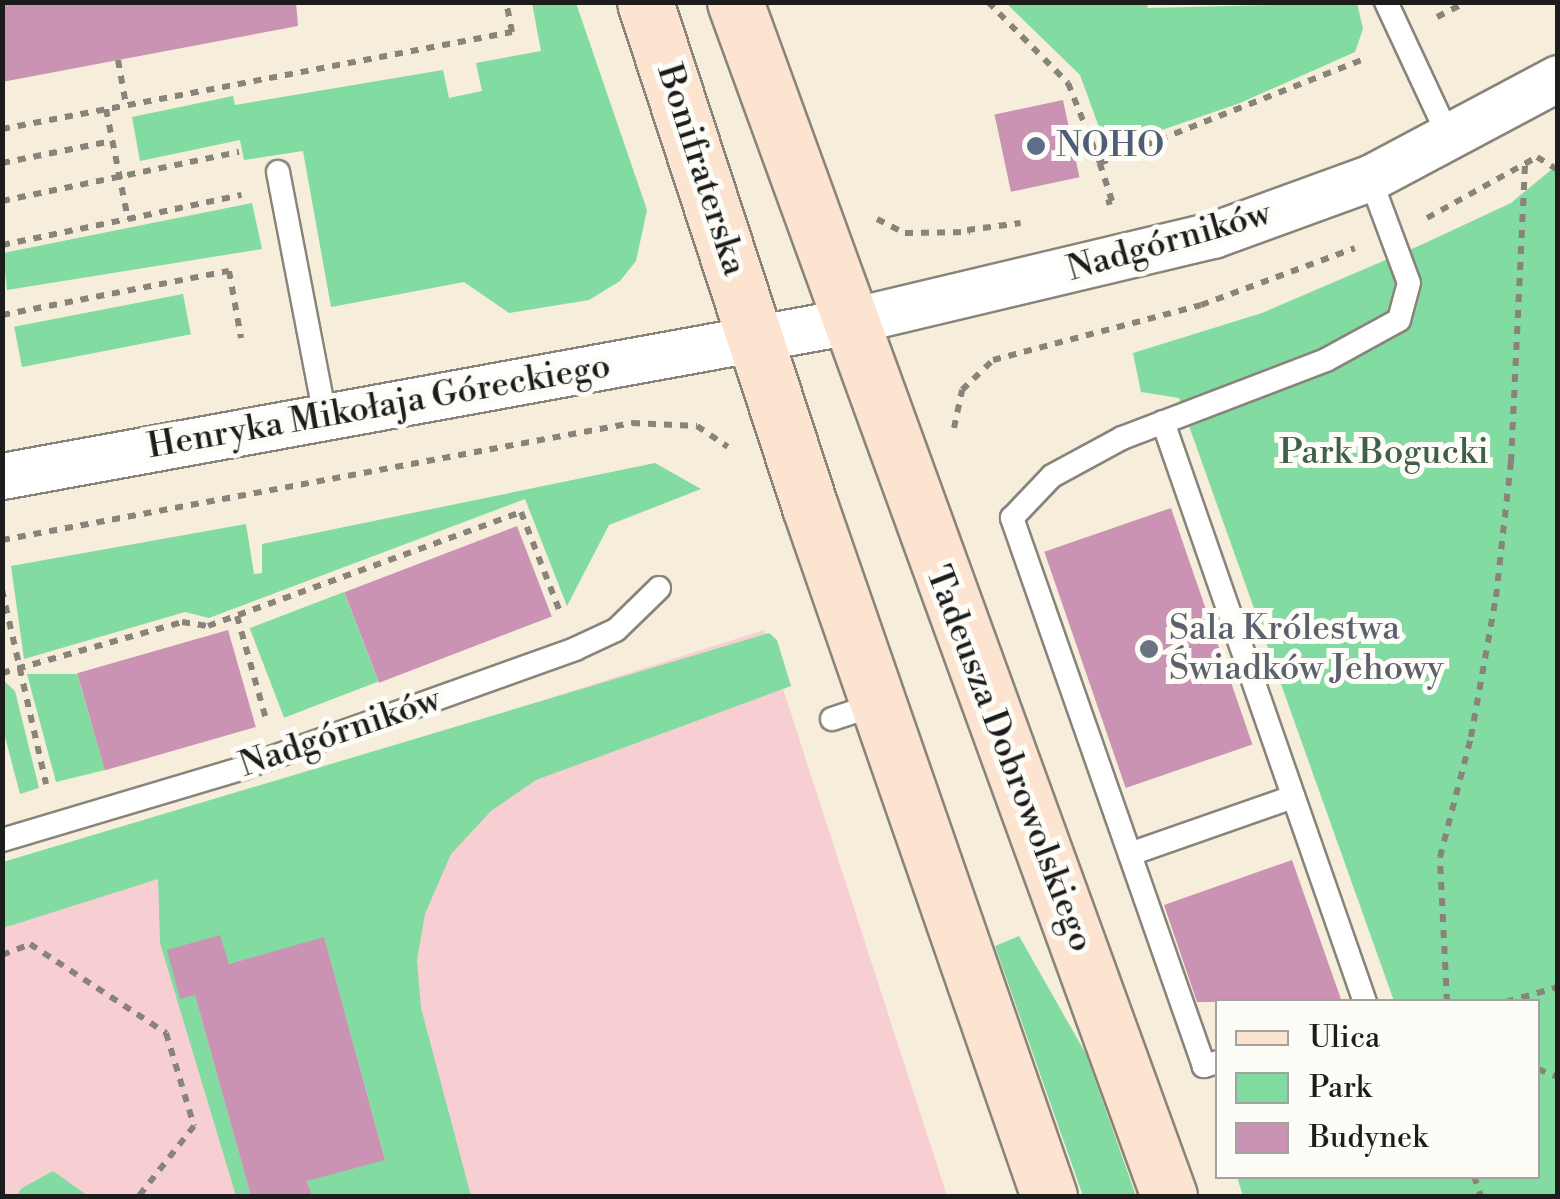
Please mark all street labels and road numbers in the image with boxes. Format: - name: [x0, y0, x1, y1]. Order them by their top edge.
- street label: Bonifraterska: [647, 59, 755, 281]
- street label: Nadgórników: [1062, 193, 1276, 291]
- street label: Henryka Mikołaja Góreckiego: [144, 346, 614, 468]
- street label: Tadeusza Dobrowolskiego: [916, 560, 1102, 958]
- street label: Nadgórników: [234, 679, 446, 787]

